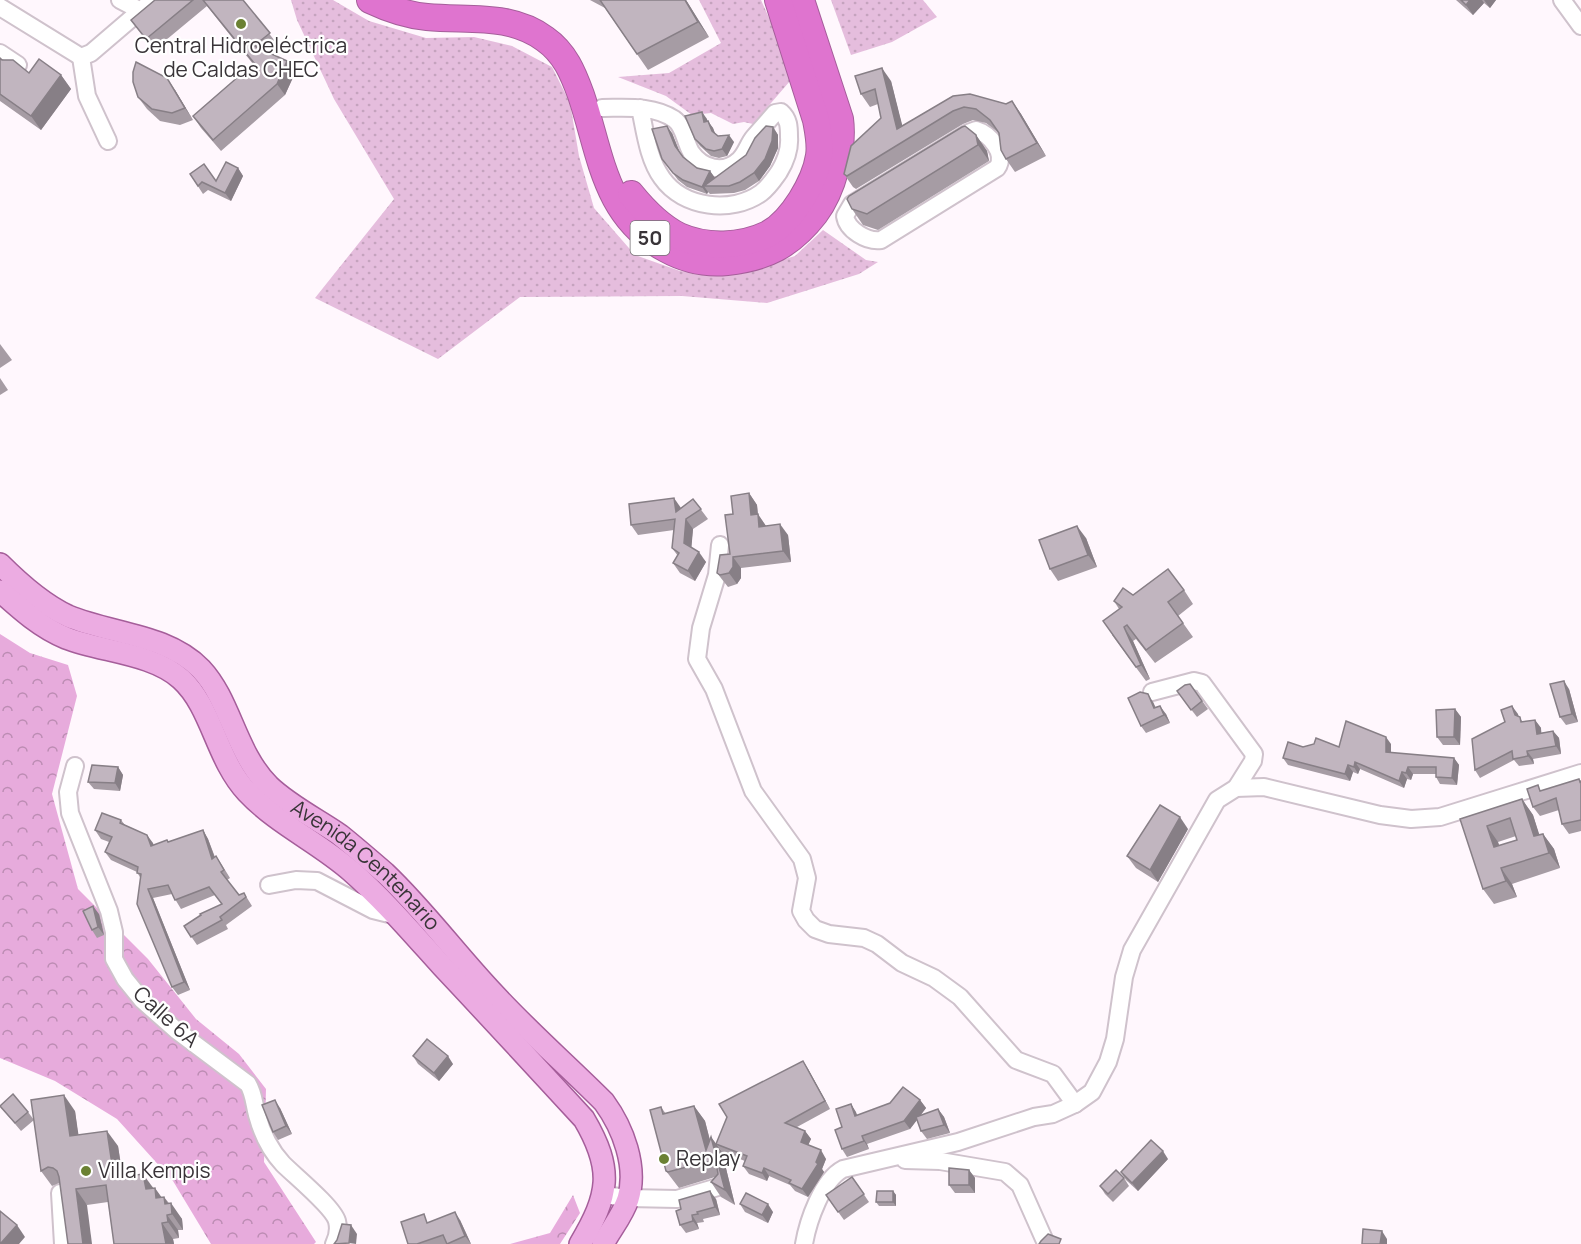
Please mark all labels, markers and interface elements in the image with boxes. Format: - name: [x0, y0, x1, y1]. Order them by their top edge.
- marker: Central Hidroeléctrica de Caldas CHEC: [234, 17, 248, 31]
- place label: Central Hidroeléctrica de Caldas CHEC: [135, 31, 347, 83]
- road number: 50: [630, 221, 670, 255]
- street label: Avenida Centenario: [286, 792, 447, 936]
- street label: Calle 6A: [128, 979, 206, 1053]
- place label: Replay: [676, 1144, 741, 1172]
- marker: Replay: [657, 1152, 671, 1166]
- place label: Villa Kempis: [98, 1156, 211, 1184]
- marker: Villa Kempis: [79, 1164, 93, 1178]

